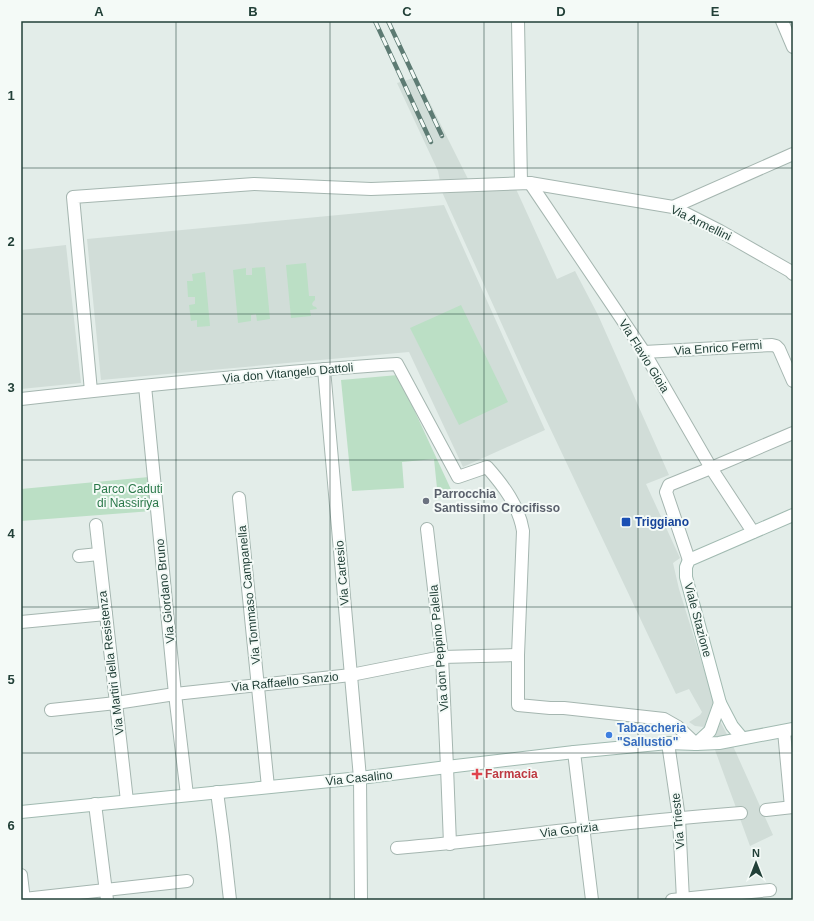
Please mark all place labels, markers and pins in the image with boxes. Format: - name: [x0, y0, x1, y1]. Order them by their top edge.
- place label: Parrocchia Santissimo Crocifisso: [434, 487, 560, 515]
- marker: Parrocchia Santissimo Crocifisso: [421, 496, 431, 506]
- place label: Triggiano: [635, 515, 689, 529]
- marker: Triggiano: [620, 516, 632, 528]
- place label: Tabaccheria "Sallustio": [617, 721, 686, 749]
- marker: Tabaccheria "Sallustio": [604, 730, 614, 740]
- place label: Farmacia: [485, 767, 538, 781]
- marker: Farmacia: [472, 769, 482, 779]

